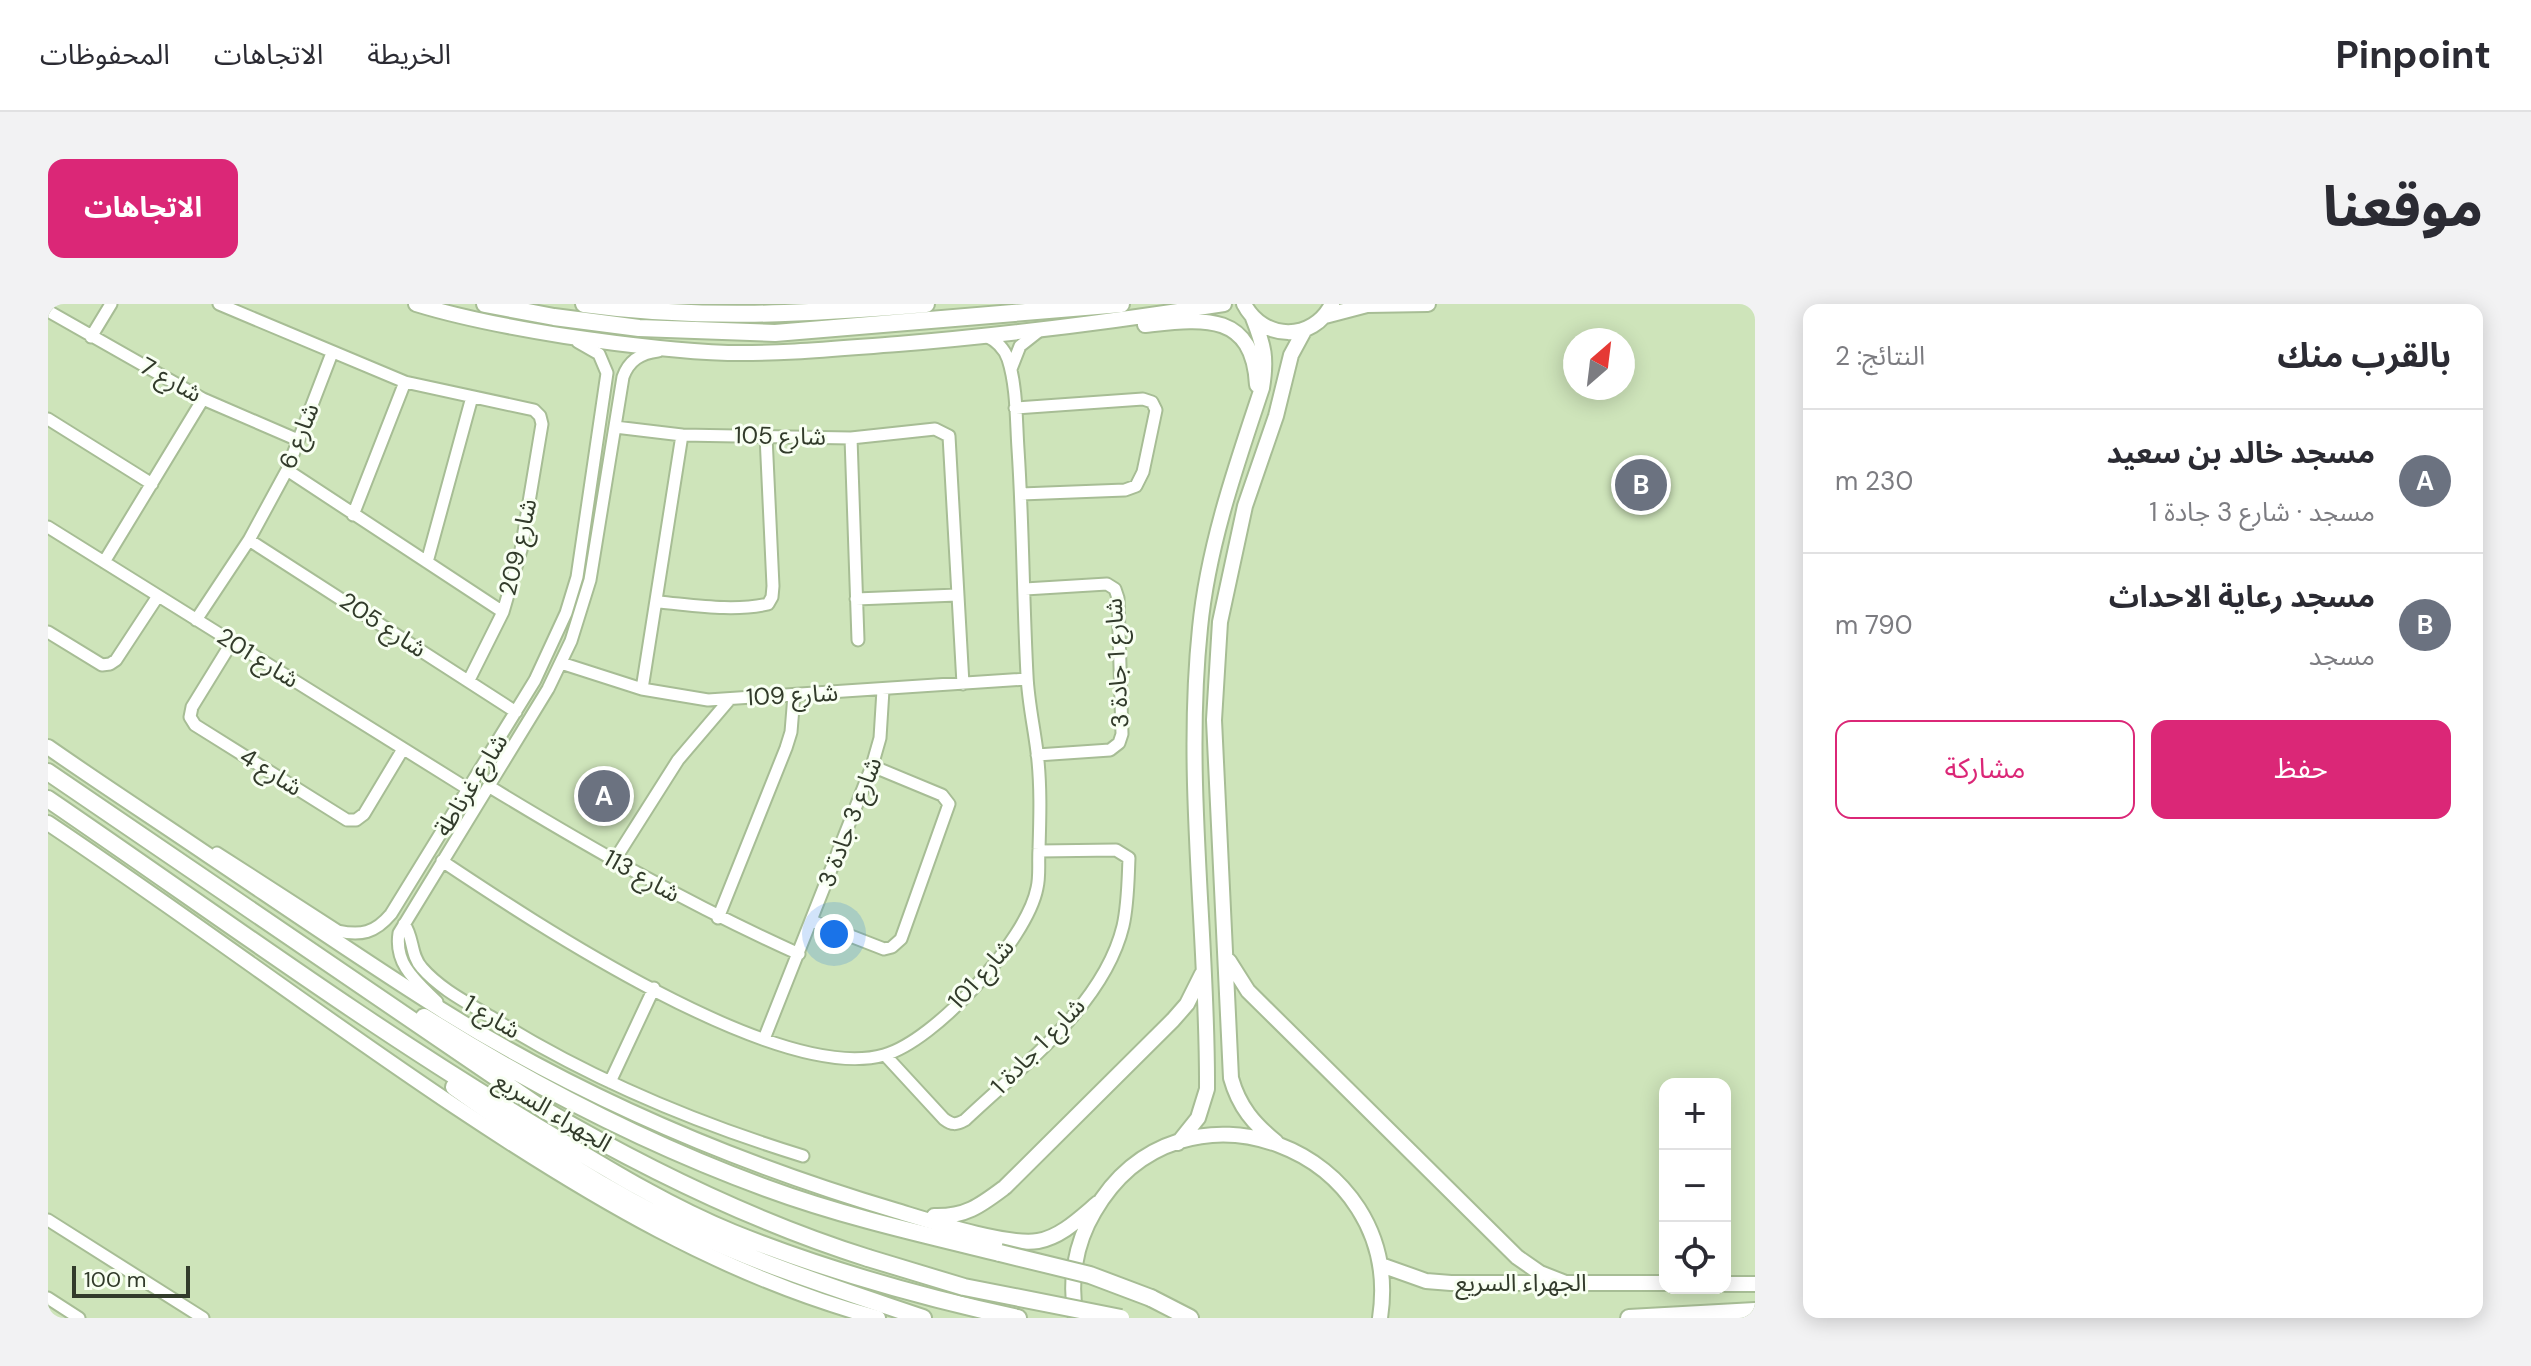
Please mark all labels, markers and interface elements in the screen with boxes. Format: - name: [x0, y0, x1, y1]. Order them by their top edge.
- text: Pinpoint: [2335, 30, 2491, 80]
- text: المحفوظات: [40, 36, 170, 73]
- text: الاتجاهات: [214, 36, 323, 73]
- text: الخريطة: [367, 36, 451, 73]
- button: الاتجاهات: [48, 159, 238, 258]
- text: موقعنا: [2323, 170, 2483, 243]
- north arrow: [1563, 328, 1635, 400]
- text: بالقرب منك: [2277, 333, 2451, 378]
- text: النتائج: 2: [1835, 339, 1925, 373]
- street label: شارع 7: [134, 350, 208, 411]
- street label: شارع 6: [271, 398, 328, 474]
- street label: شارع 105: [734, 419, 826, 454]
- text: مسجد خالد بن سعيد: [2107, 433, 2375, 472]
- pin: B: [1615, 455, 1667, 515]
- text: 230 m: [1835, 464, 1913, 498]
- text: A: [2416, 464, 2434, 498]
- text: مسجد · شارع 3 جادة 1: [2149, 495, 2375, 529]
- street label: شارع 209: [491, 496, 546, 599]
- text: مسجد رعاية الاحداث: [2109, 577, 2375, 616]
- street label: شارع 205: [333, 585, 433, 666]
- street label: شارع 1 جادة 3: [1098, 597, 1137, 729]
- text: 790 m: [1835, 608, 1912, 642]
- text: B: [2417, 608, 2433, 642]
- street label: شارع 201: [211, 620, 305, 696]
- text: مسجد: [2309, 639, 2375, 673]
- street label: شارع 109: [745, 677, 839, 714]
- button: مشاركة: [1835, 720, 2135, 819]
- button: حفظ: [2151, 720, 2451, 819]
- street label: شارع غرناطة: [427, 728, 516, 843]
- street label: شارع 4: [233, 740, 308, 804]
- street label: شارع 3 جادة 3: [811, 752, 890, 892]
- pin: A: [578, 766, 630, 826]
- street label: شارع 113: [598, 842, 686, 911]
- your location: [814, 914, 854, 954]
- street label: شارع 101: [941, 932, 1022, 1017]
- street label: شارع 1: [457, 988, 526, 1047]
- street label: شارع 1 جادة 1: [984, 991, 1093, 1102]
- street label: الجهراء السريع: [488, 1064, 618, 1160]
- map controls: [1659, 1078, 1731, 1294]
- button: +: [1659, 1078, 1731, 1150]
- button: −: [1659, 1150, 1731, 1222]
- button: locate: [1659, 1222, 1731, 1294]
- scale bar: [72, 1262, 190, 1298]
- text: 100 m: [84, 1265, 146, 1294]
- street label: الجهراء السريع: [1455, 1267, 1587, 1300]

